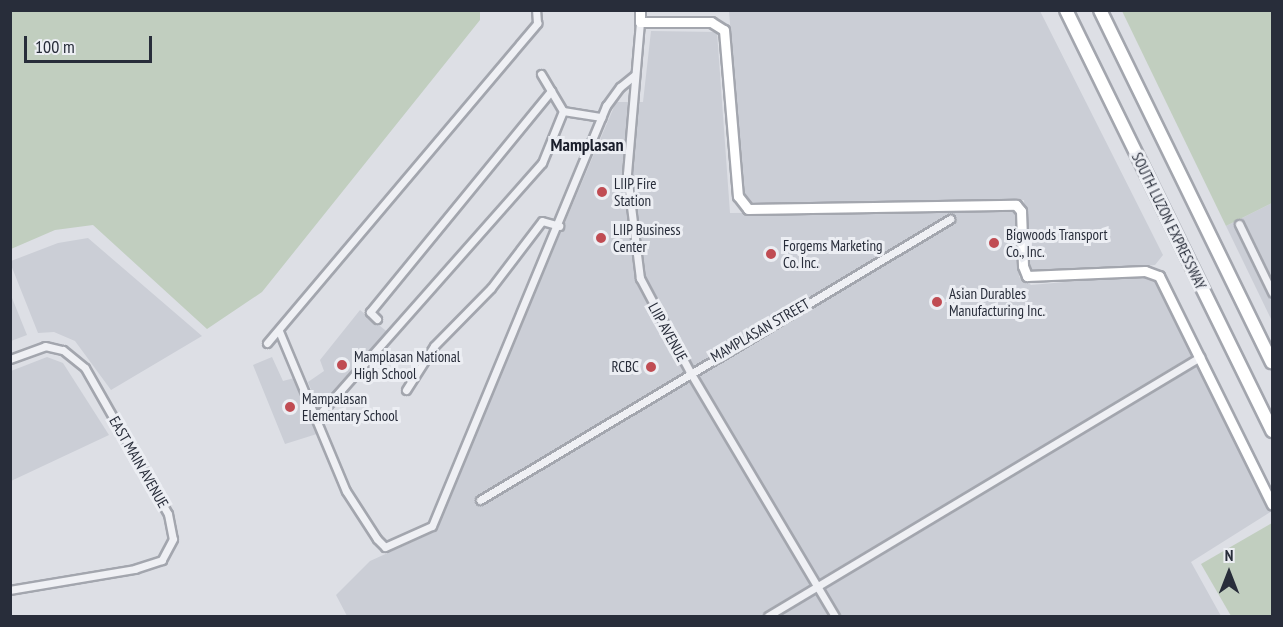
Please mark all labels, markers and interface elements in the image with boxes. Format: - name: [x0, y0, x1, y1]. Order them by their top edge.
- scale bar: [27, 24, 154, 62]
- text: 100 m: [35, 35, 75, 58]
- district label: Mamplasan: [551, 134, 623, 156]
- street label: SOUTH LUZON EXPRESSWAY: [1128, 150, 1210, 292]
- place label: LIIP Fire Station: [614, 174, 657, 209]
- marker: LIIP Fire Station: [595, 185, 609, 199]
- place label: LIIP Business Center: [613, 220, 681, 255]
- place label: Bigwoods Transport Co., Inc.: [1006, 225, 1108, 260]
- marker: LIIP Business Center: [594, 231, 608, 245]
- place label: Forgems Marketing Co. Inc.: [783, 236, 882, 271]
- marker: Bigwoods Transport Co., Inc.: [987, 236, 1001, 250]
- marker: Forgems Marketing Co. Inc.: [764, 247, 778, 261]
- place label: Asian Durables Manufacturing Inc.: [949, 284, 1045, 319]
- street label: MAMPLASAN STREET: [707, 294, 813, 366]
- marker: Asian Durables Manufacturing Inc.: [930, 295, 944, 309]
- street label: LIIP AVENUE: [644, 299, 692, 365]
- place label: Mamplasan National High School: [354, 347, 460, 382]
- marker: Mamplasan National High School: [335, 358, 349, 372]
- place label: RCBC: [611, 358, 639, 376]
- marker: RCBC: [644, 360, 658, 374]
- place label: Mampalasan Elementary School: [302, 389, 399, 424]
- marker: Mampalasan Elementary School: [283, 400, 297, 414]
- street label: EAST MAIN AVENUE: [105, 413, 173, 511]
- north arrow: [1199, 543, 1259, 603]
- text: N: [1225, 545, 1233, 565]

